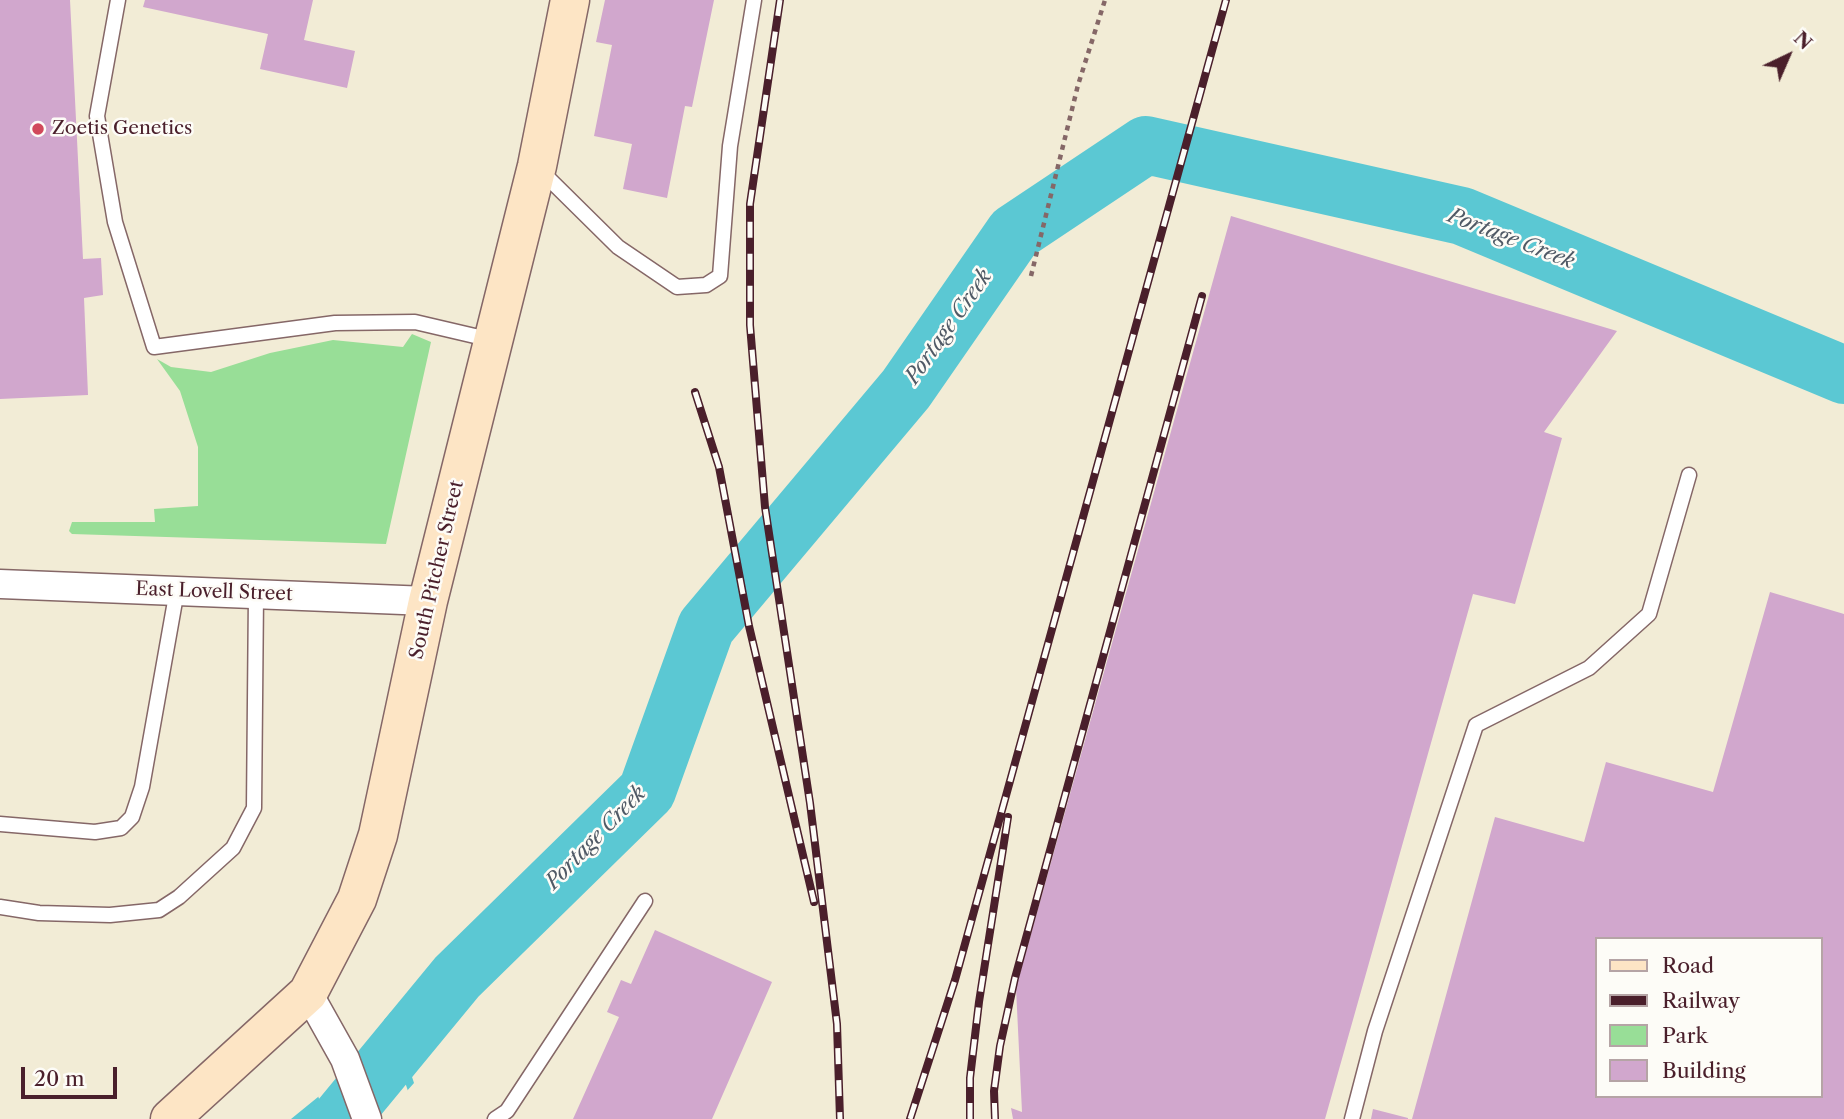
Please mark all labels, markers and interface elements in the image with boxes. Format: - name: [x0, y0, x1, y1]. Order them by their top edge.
- north arrow: [1753, 21, 1823, 91]
- text: N: [1789, 27, 1817, 55]
- place label: Zoetis Genetics: [52, 118, 192, 140]
- marker: Zoetis Genetics: [30, 121, 46, 137]
- water label: Portage Creek: [1444, 203, 1578, 275]
- water label: Portage Creek: [900, 265, 998, 389]
- street label: South Pitcher Street: [405, 478, 469, 662]
- street label: East Lovell Street: [135, 578, 293, 606]
- water label: Portage Creek: [540, 781, 652, 895]
- legend: [1596, 937, 1823, 1098]
- text: Road: [1662, 953, 1714, 978]
- text: Railway: [1662, 988, 1740, 1013]
- text: Park: [1662, 1023, 1708, 1048]
- scale bar: [24, 1052, 121, 1096]
- text: Building: [1662, 1058, 1746, 1083]
- text: 20 m: [34, 1066, 85, 1091]

